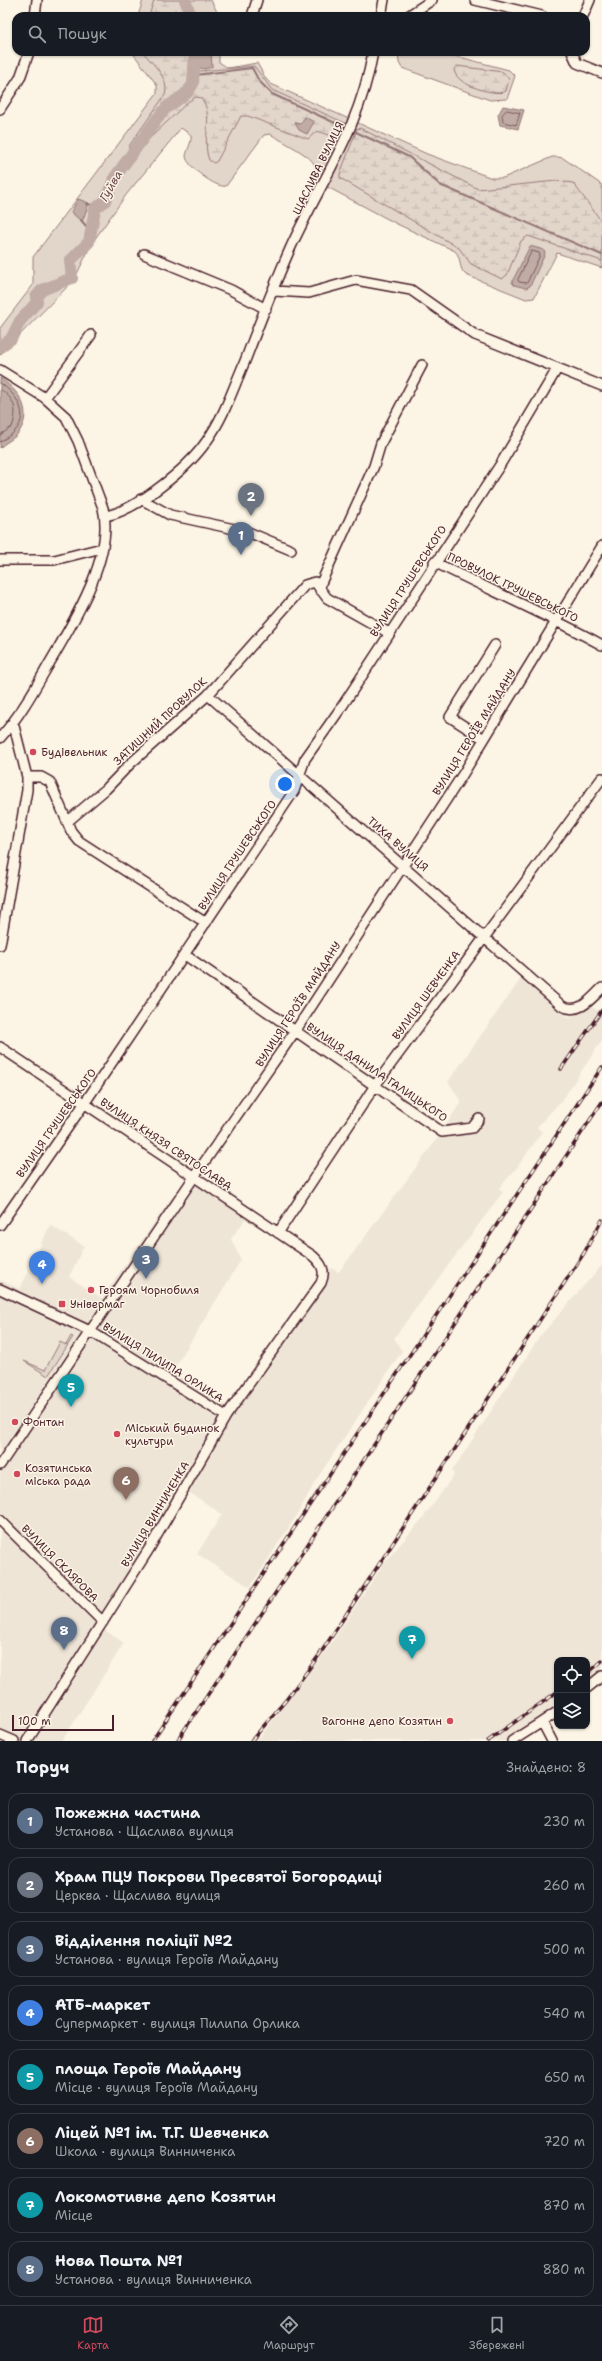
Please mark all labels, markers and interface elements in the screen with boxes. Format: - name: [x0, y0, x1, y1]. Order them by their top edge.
- search box: [12, 12, 590, 56]
- icon: search: [26, 23, 48, 45]
- text: Пошук: [58, 24, 107, 44]
- street label: ЩАСЛИВА ВУЛИЦЯ: [289, 119, 348, 217]
- water label: Гуйва: [96, 168, 126, 204]
- pin: 2: [238, 483, 264, 516]
- pin: 1: [228, 522, 254, 555]
- street label: ВУЛИЦЯ ГРУШЕВСЬКОГО: [367, 523, 450, 640]
- street label: ПРОВУЛОК ГРУШЕВСЬКОГО: [445, 549, 581, 626]
- street label: ВУЛИЦЯ ГЕРОЇВ МАЙДАНУ: [428, 666, 520, 798]
- street label: ЗАТИШНИЙ ПРОВУЛОК: [110, 673, 210, 769]
- place label: Будівельник: [41, 745, 108, 760]
- marker: Будівельник: [28, 747, 38, 757]
- your location: [275, 774, 295, 794]
- street label: ВУЛИЦЯ ГРУШЕВСЬКОГО: [195, 797, 280, 913]
- street label: ТИХА ВУЛИЦЯ: [364, 814, 431, 875]
- street label: ВУЛИЦЯ ГЕРОЇВ МАЙДАНУ: [251, 938, 345, 1070]
- street label: ВУЛИЦЯ ШЕВЧЕНКА: [389, 948, 464, 1043]
- street label: ВУЛИЦЯ ДАНИЛА ГАЛИЦЬКОГО: [303, 1019, 450, 1125]
- street label: ВУЛИЦЯ ГРУШЕВСЬКОГО: [13, 1066, 100, 1181]
- street label: ВУЛИЦЯ КНЯЗЯ СВЯТОСЛАВА: [97, 1095, 234, 1194]
- pin: 3: [133, 1246, 159, 1279]
- pin: 4: [29, 1251, 55, 1284]
- place label: Героям Чорнобиля: [99, 1283, 199, 1298]
- marker: Героям Чорнобиля: [86, 1285, 96, 1295]
- place label: Універмаг: [70, 1297, 125, 1312]
- marker: Універмаг: [57, 1299, 67, 1309]
- street label: ВУЛИЦЯ ПИЛИПА ОРЛИКА: [100, 1319, 226, 1406]
- pin: 5: [58, 1374, 84, 1407]
- place label: Фонтан: [23, 1415, 64, 1430]
- marker: Фонтан: [10, 1417, 20, 1427]
- place label: Міський будинок культури: [125, 1421, 219, 1449]
- marker: Міський будинок культури: [112, 1429, 122, 1439]
- street label: ВУЛИЦЯ ВИННИЧЕНКА: [118, 1459, 193, 1570]
- place label: Козятинська міська рада: [25, 1461, 92, 1489]
- pin: 6: [113, 1467, 139, 1500]
- marker: Козятинська міська рада: [12, 1469, 22, 1479]
- street label: ВУЛИЦЯ СКЛЯРОВА: [18, 1522, 101, 1605]
- pin: 8: [51, 1617, 77, 1650]
- pin: 7: [399, 1626, 425, 1659]
- map controls: [554, 1657, 590, 1729]
- button: locate: [554, 1657, 590, 1693]
- button: layers: [554, 1693, 590, 1729]
- scale bar: [12, 1713, 114, 1732]
- text: 100 m: [18, 1714, 51, 1729]
- place label: Вагонне депо Козятин: [322, 1714, 442, 1729]
- marker: Вагонне депо Козятин: [445, 1716, 455, 1726]
- text: Поруч: [16, 1756, 69, 1778]
- text: Знайдено: 8: [506, 1759, 586, 1776]
- text: Пожежна частина: [55, 1803, 200, 1823]
- text: 1: [27, 1813, 33, 1830]
- text: 230 m: [543, 1813, 585, 1830]
- text: Установа · Щаслива вулиця: [55, 1823, 234, 1840]
- text: Храм ПЦУ Покрови Пресвятої Богородиці: [55, 1867, 382, 1887]
- text: 2: [25, 1877, 35, 1894]
- text: 260 m: [543, 1877, 585, 1894]
- text: Церква · Щаслива вулиця: [55, 1887, 221, 1904]
- text: Відділення поліції №2: [55, 1931, 233, 1951]
- text: 3: [25, 1941, 35, 1958]
- text: 500 m: [543, 1941, 585, 1958]
- text: Установа · вулиця Героїв Майдану: [55, 1951, 279, 1968]
- text: АТБ-маркет: [55, 1995, 150, 2015]
- text: 4: [25, 2005, 35, 2022]
- text: 540 m: [544, 2005, 585, 2022]
- text: Супермаркет · вулиця Пилипа Орлика: [55, 2015, 300, 2032]
- text: площа Героїв Майдану: [55, 2059, 241, 2079]
- text: 5: [26, 2069, 34, 2086]
- text: 650 m: [544, 2069, 585, 2086]
- text: Місце · вулиця Героїв Майдану: [55, 2079, 258, 2096]
- text: Ліцей №1 ім. Т.Г. Шевченка: [55, 2123, 269, 2143]
- text: 6: [25, 2133, 35, 2150]
- text: 720 m: [544, 2133, 585, 2150]
- text: Школа · вулиця Винниченка: [55, 2143, 235, 2160]
- text: Локомотивне депо Козятин: [55, 2187, 276, 2207]
- text: 7: [25, 2197, 35, 2214]
- text: 870 m: [543, 2197, 585, 2214]
- text: Місце: [55, 2207, 93, 2224]
- text: Нова Пошта №1: [55, 2251, 183, 2271]
- text: 8: [25, 2261, 35, 2278]
- text: 880 m: [543, 2261, 585, 2278]
- text: Установа · вулиця Винниченка: [55, 2271, 252, 2288]
- tab: Карта: [77, 2314, 109, 2353]
- tab: Маршрут: [263, 2314, 315, 2353]
- tab: Збережені: [469, 2314, 525, 2353]

